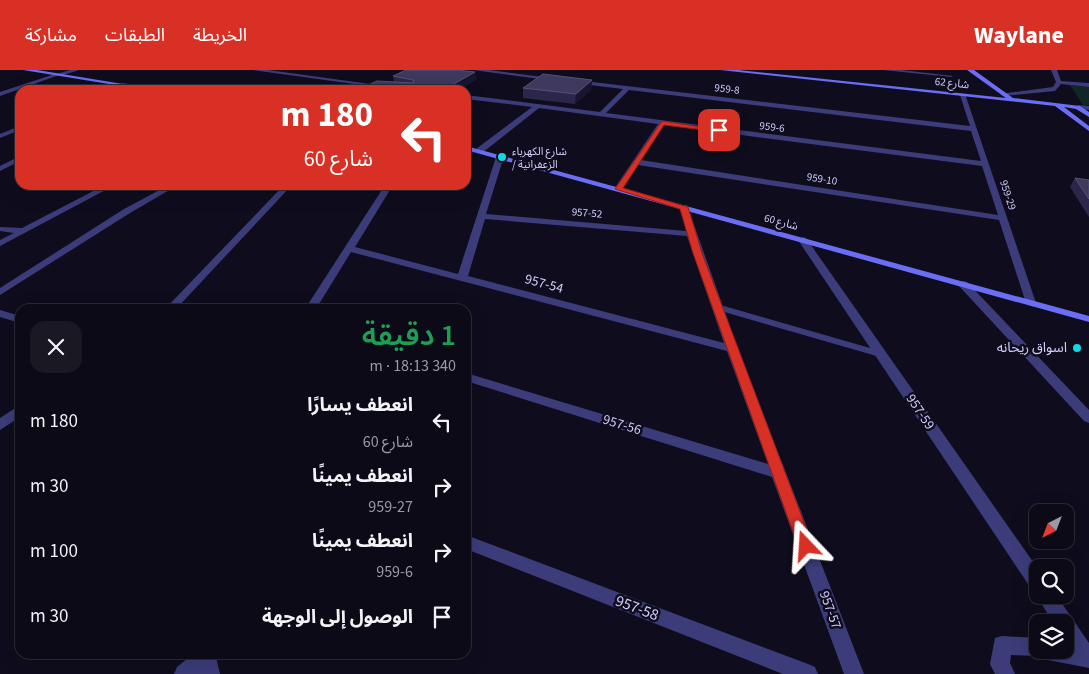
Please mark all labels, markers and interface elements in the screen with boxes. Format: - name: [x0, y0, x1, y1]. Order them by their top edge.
- text: Waylane: [974, 18, 1064, 53]
- text: مشاركة: [25, 23, 77, 48]
- text: الطبقات: [105, 23, 165, 48]
- text: الخريطة: [193, 23, 247, 48]
- street label: شارع 62: [934, 74, 970, 92]
- street label: 959-8: [714, 80, 741, 98]
- text: 180 m: [281, 90, 373, 140]
- icon: left: [391, 105, 456, 170]
- pin: [698, 109, 740, 151]
- icon: arrive: [705, 116, 733, 144]
- street label: 959-6: [759, 118, 786, 136]
- text: شارع 60: [304, 143, 373, 175]
- place label: شارع الكهرباء / الزعفرانية: [512, 144, 567, 172]
- marker: شارع الكهرباء / الزعفرانية: [496, 151, 508, 163]
- street label: 959-10: [806, 169, 838, 189]
- street label: 959-29: [996, 178, 1020, 212]
- street label: 957-52: [571, 204, 603, 222]
- street label: شارع 60: [762, 210, 800, 234]
- street label: 957-54: [523, 269, 566, 299]
- text: 1 دقيقة: [362, 314, 456, 357]
- button: close: [30, 321, 82, 373]
- place label: اسواق ريحانه: [997, 338, 1067, 358]
- marker: اسواق ريحانه: [1071, 342, 1083, 354]
- text: 340 m · 18:13: [369, 355, 456, 377]
- street label: 957-59: [901, 390, 939, 434]
- text: انعطف يسارًا: [307, 392, 413, 419]
- text: 180 m: [30, 408, 78, 435]
- icon: left: [428, 408, 456, 436]
- street label: 957-56: [600, 410, 644, 440]
- text: شارع 60: [363, 431, 413, 453]
- text: انعطف يمينًا: [312, 463, 413, 490]
- text: 30 m: [30, 473, 68, 500]
- icon: right: [428, 473, 456, 501]
- text: 959-27: [368, 496, 413, 518]
- north arrow: [1029, 504, 1074, 549]
- map controls: [1029, 504, 1074, 659]
- position arrow: [779, 519, 831, 571]
- text: انعطف يمينًا: [312, 528, 413, 555]
- text: 100 m: [30, 538, 78, 565]
- icon: right: [428, 538, 456, 566]
- button: search: [1029, 559, 1074, 604]
- text: 959-6: [376, 561, 413, 583]
- street label: 957-57: [814, 588, 846, 632]
- street label: 957-58: [612, 590, 662, 626]
- text: 30 m: [30, 603, 68, 630]
- icon: arrive: [428, 603, 456, 631]
- text: الوصول إلى الوجهة: [262, 604, 413, 631]
- button: layers: [1029, 614, 1074, 659]

